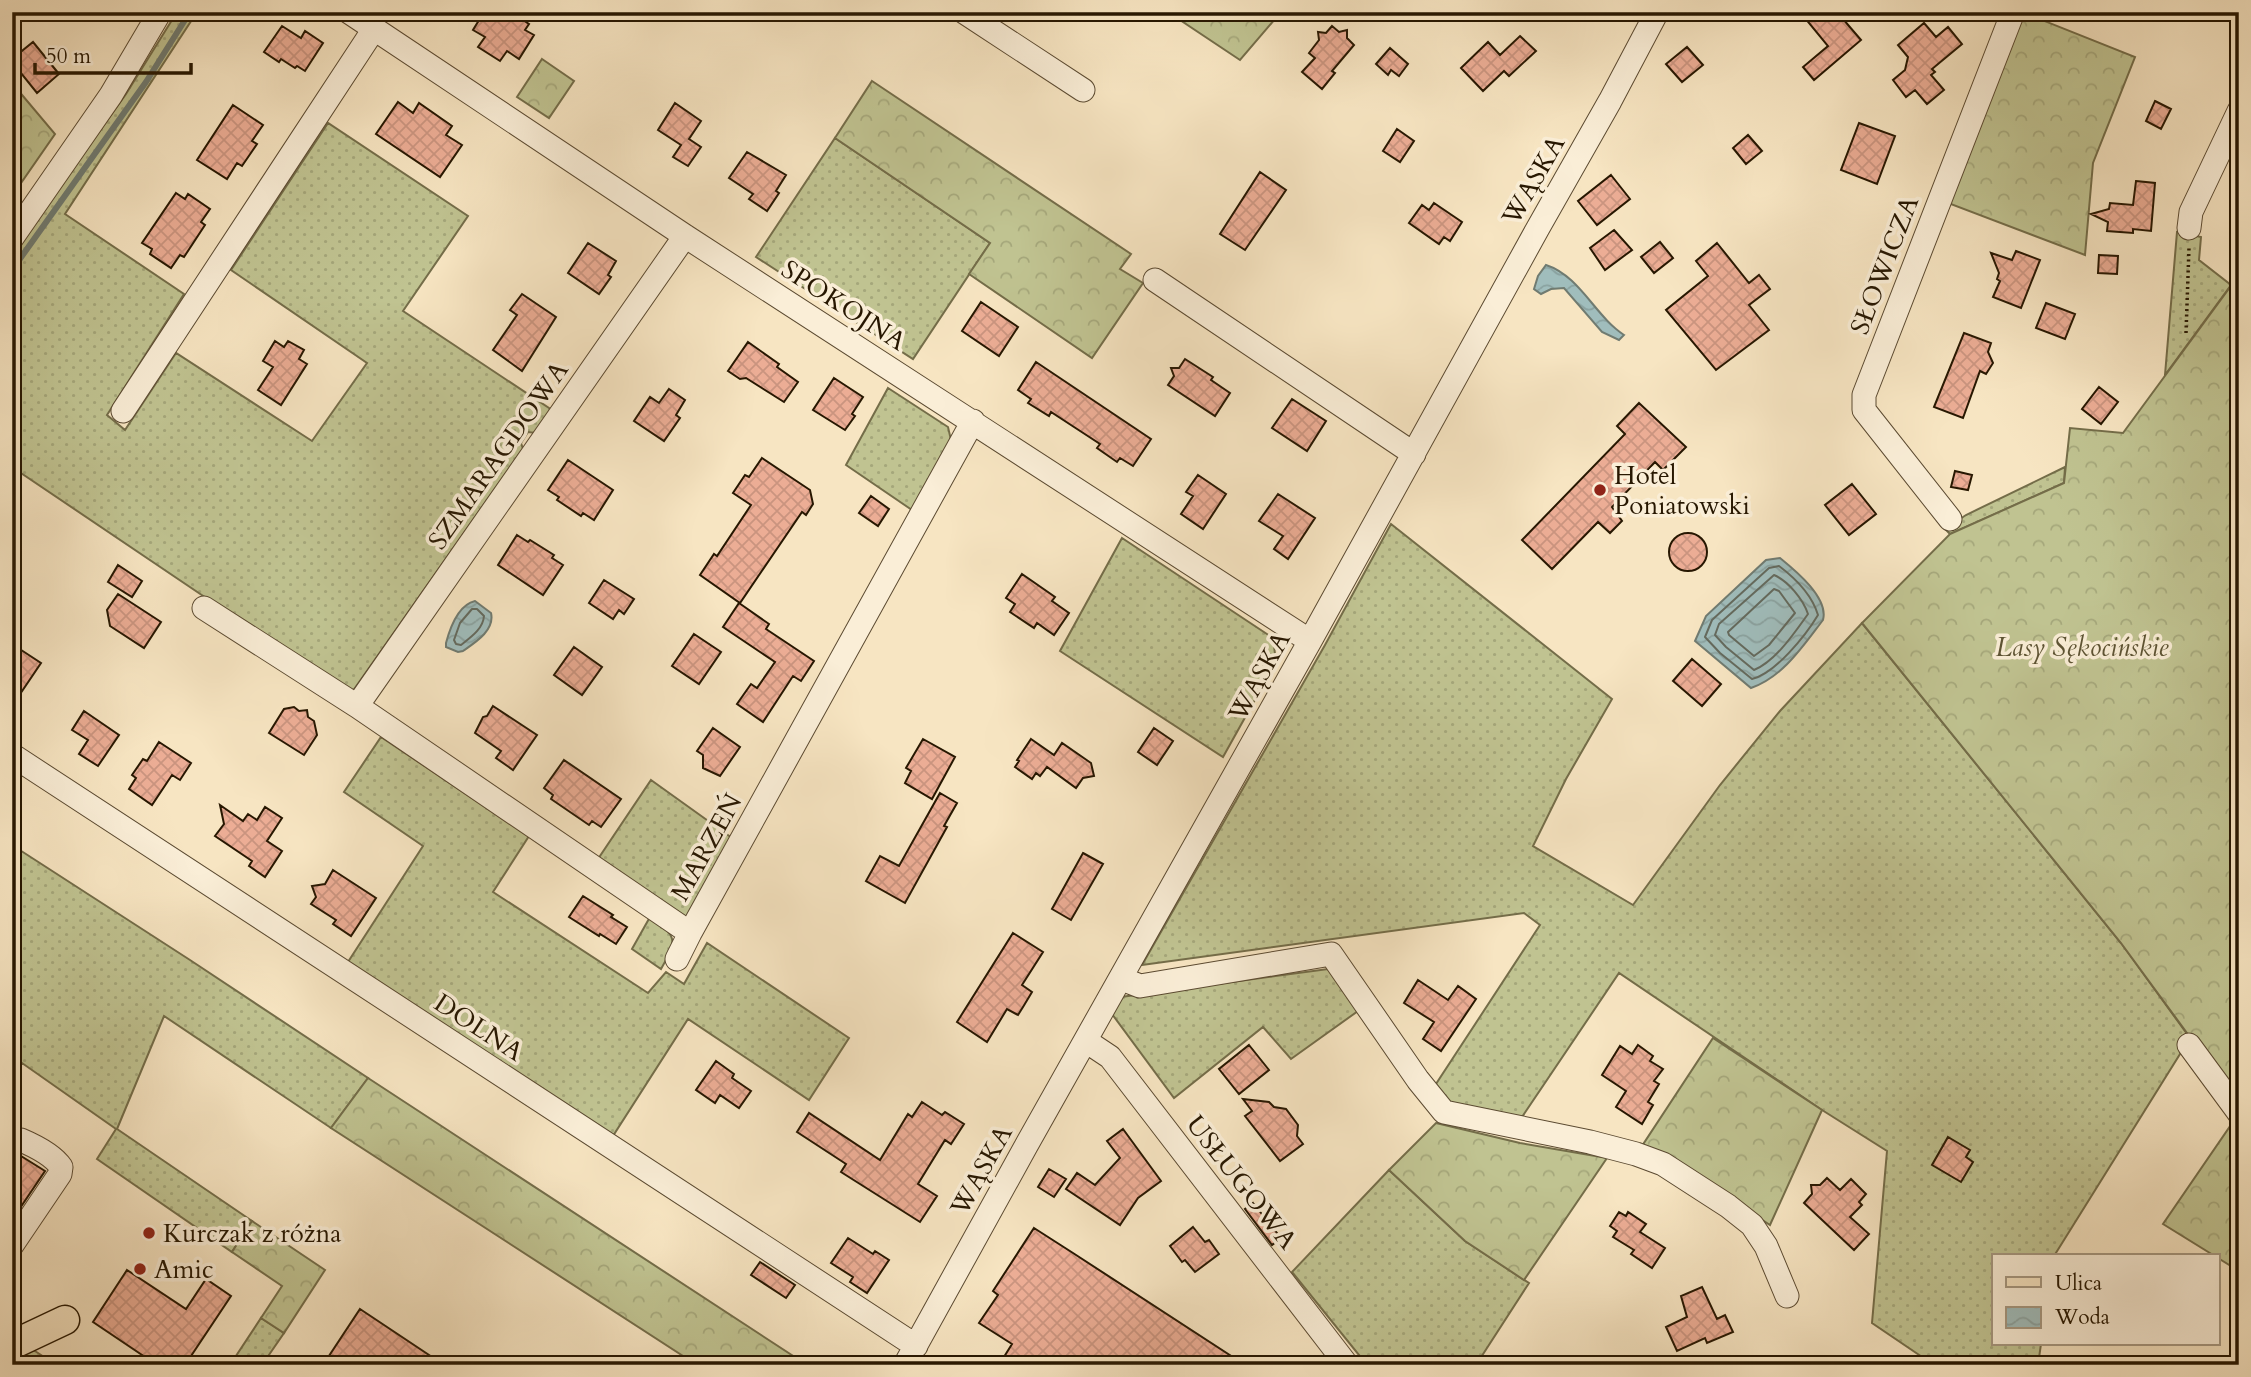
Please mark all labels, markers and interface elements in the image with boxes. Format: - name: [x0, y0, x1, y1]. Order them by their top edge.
- scale bar: [35, 32, 191, 76]
- text: 50 m: [46, 42, 91, 71]
- street label: WĄSKA: [1493, 129, 1573, 232]
- street label: SŁOWICZA: [1842, 190, 1927, 339]
- street label: SPOKOJNA: [775, 252, 913, 359]
- street label: SZMARAGDOWA: [420, 354, 577, 556]
- place label: Hotel Poniatowski: [1614, 458, 1750, 523]
- marker: Hotel Poniatowski: [1592, 482, 1608, 498]
- street label: WĄSKA: [1220, 624, 1299, 728]
- park label: Lasy Sękocińskie: [1995, 630, 2170, 665]
- street label: MARZEŃ: [663, 787, 750, 907]
- street label: DOLNA: [427, 986, 531, 1070]
- street label: USŁUGOWA: [1178, 1108, 1305, 1257]
- street label: WĄSKA: [942, 1118, 1021, 1222]
- place label: Kurczak z różna: [163, 1216, 341, 1251]
- marker: Kurczak z różna: [141, 1225, 157, 1241]
- place label: Amic: [154, 1252, 214, 1287]
- legend: [1992, 1254, 2220, 1346]
- marker: Amic: [132, 1261, 148, 1277]
- text: Ulica: [2055, 1269, 2102, 1298]
- text: Woda: [2054, 1303, 2110, 1332]

